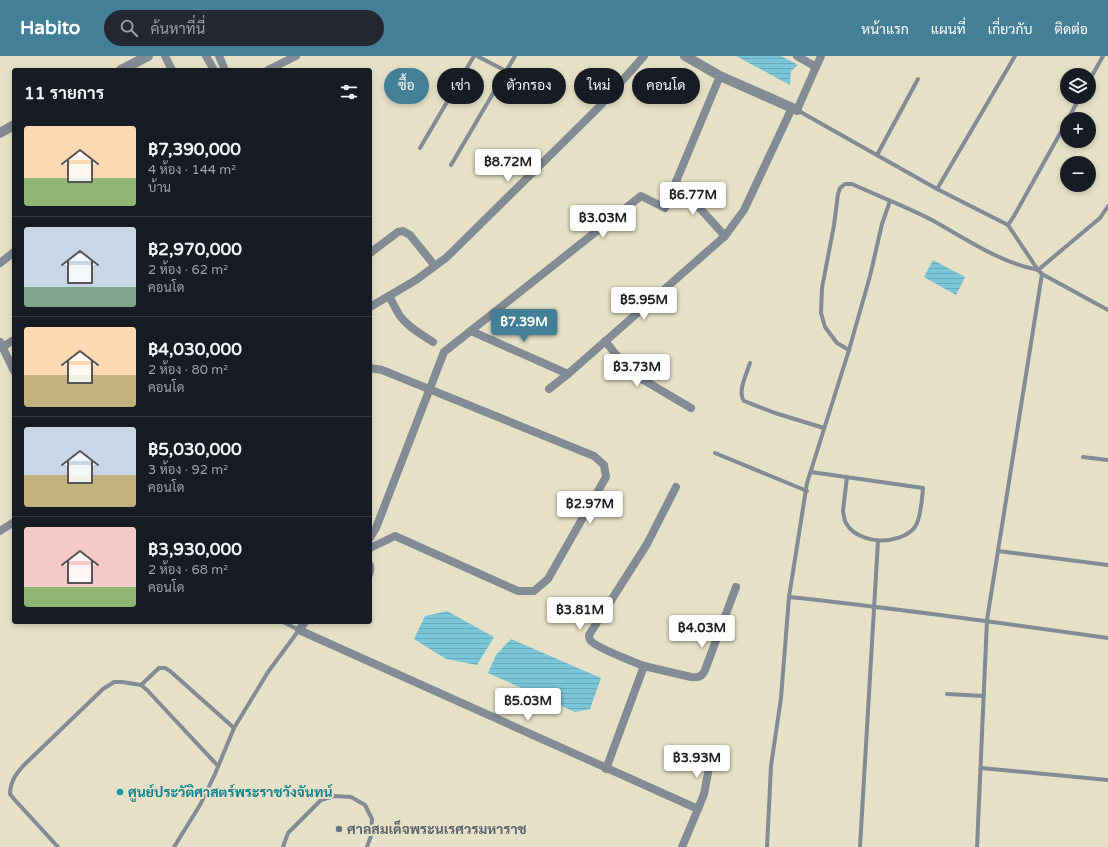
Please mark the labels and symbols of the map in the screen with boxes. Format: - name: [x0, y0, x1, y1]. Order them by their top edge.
- pin: ฿8.72M: [475, 149, 541, 183]
- pin: ฿6.77M: [660, 182, 726, 216]
- pin: ฿3.03M: [570, 205, 636, 239]
- pin: ฿5.95M: [611, 287, 677, 321]
- pin: ฿7.39M: [491, 309, 557, 343]
- pin: ฿3.73M: [604, 354, 670, 388]
- pin: ฿2.97M: [557, 491, 623, 525]
- pin: ฿3.81M: [547, 597, 613, 631]
- pin: ฿4.03M: [669, 615, 735, 649]
- pin: ฿5.03M: [495, 688, 561, 722]
- pin: ฿3.93M: [664, 745, 730, 779]
- place label: ศูนย์ประวัติศาสตร์พระราชวังจันทน์: [128, 783, 333, 803]
- marker: ศูนย์ประวัติศาสตร์พระราชวังจันทน์: [115, 787, 125, 797]
- place label: ศาลสมเด็จพระนเรศวรมหาราช: [347, 819, 527, 838]
- marker: ศาลสมเด็จพระนเรศวรมหาราช: [334, 824, 344, 834]

